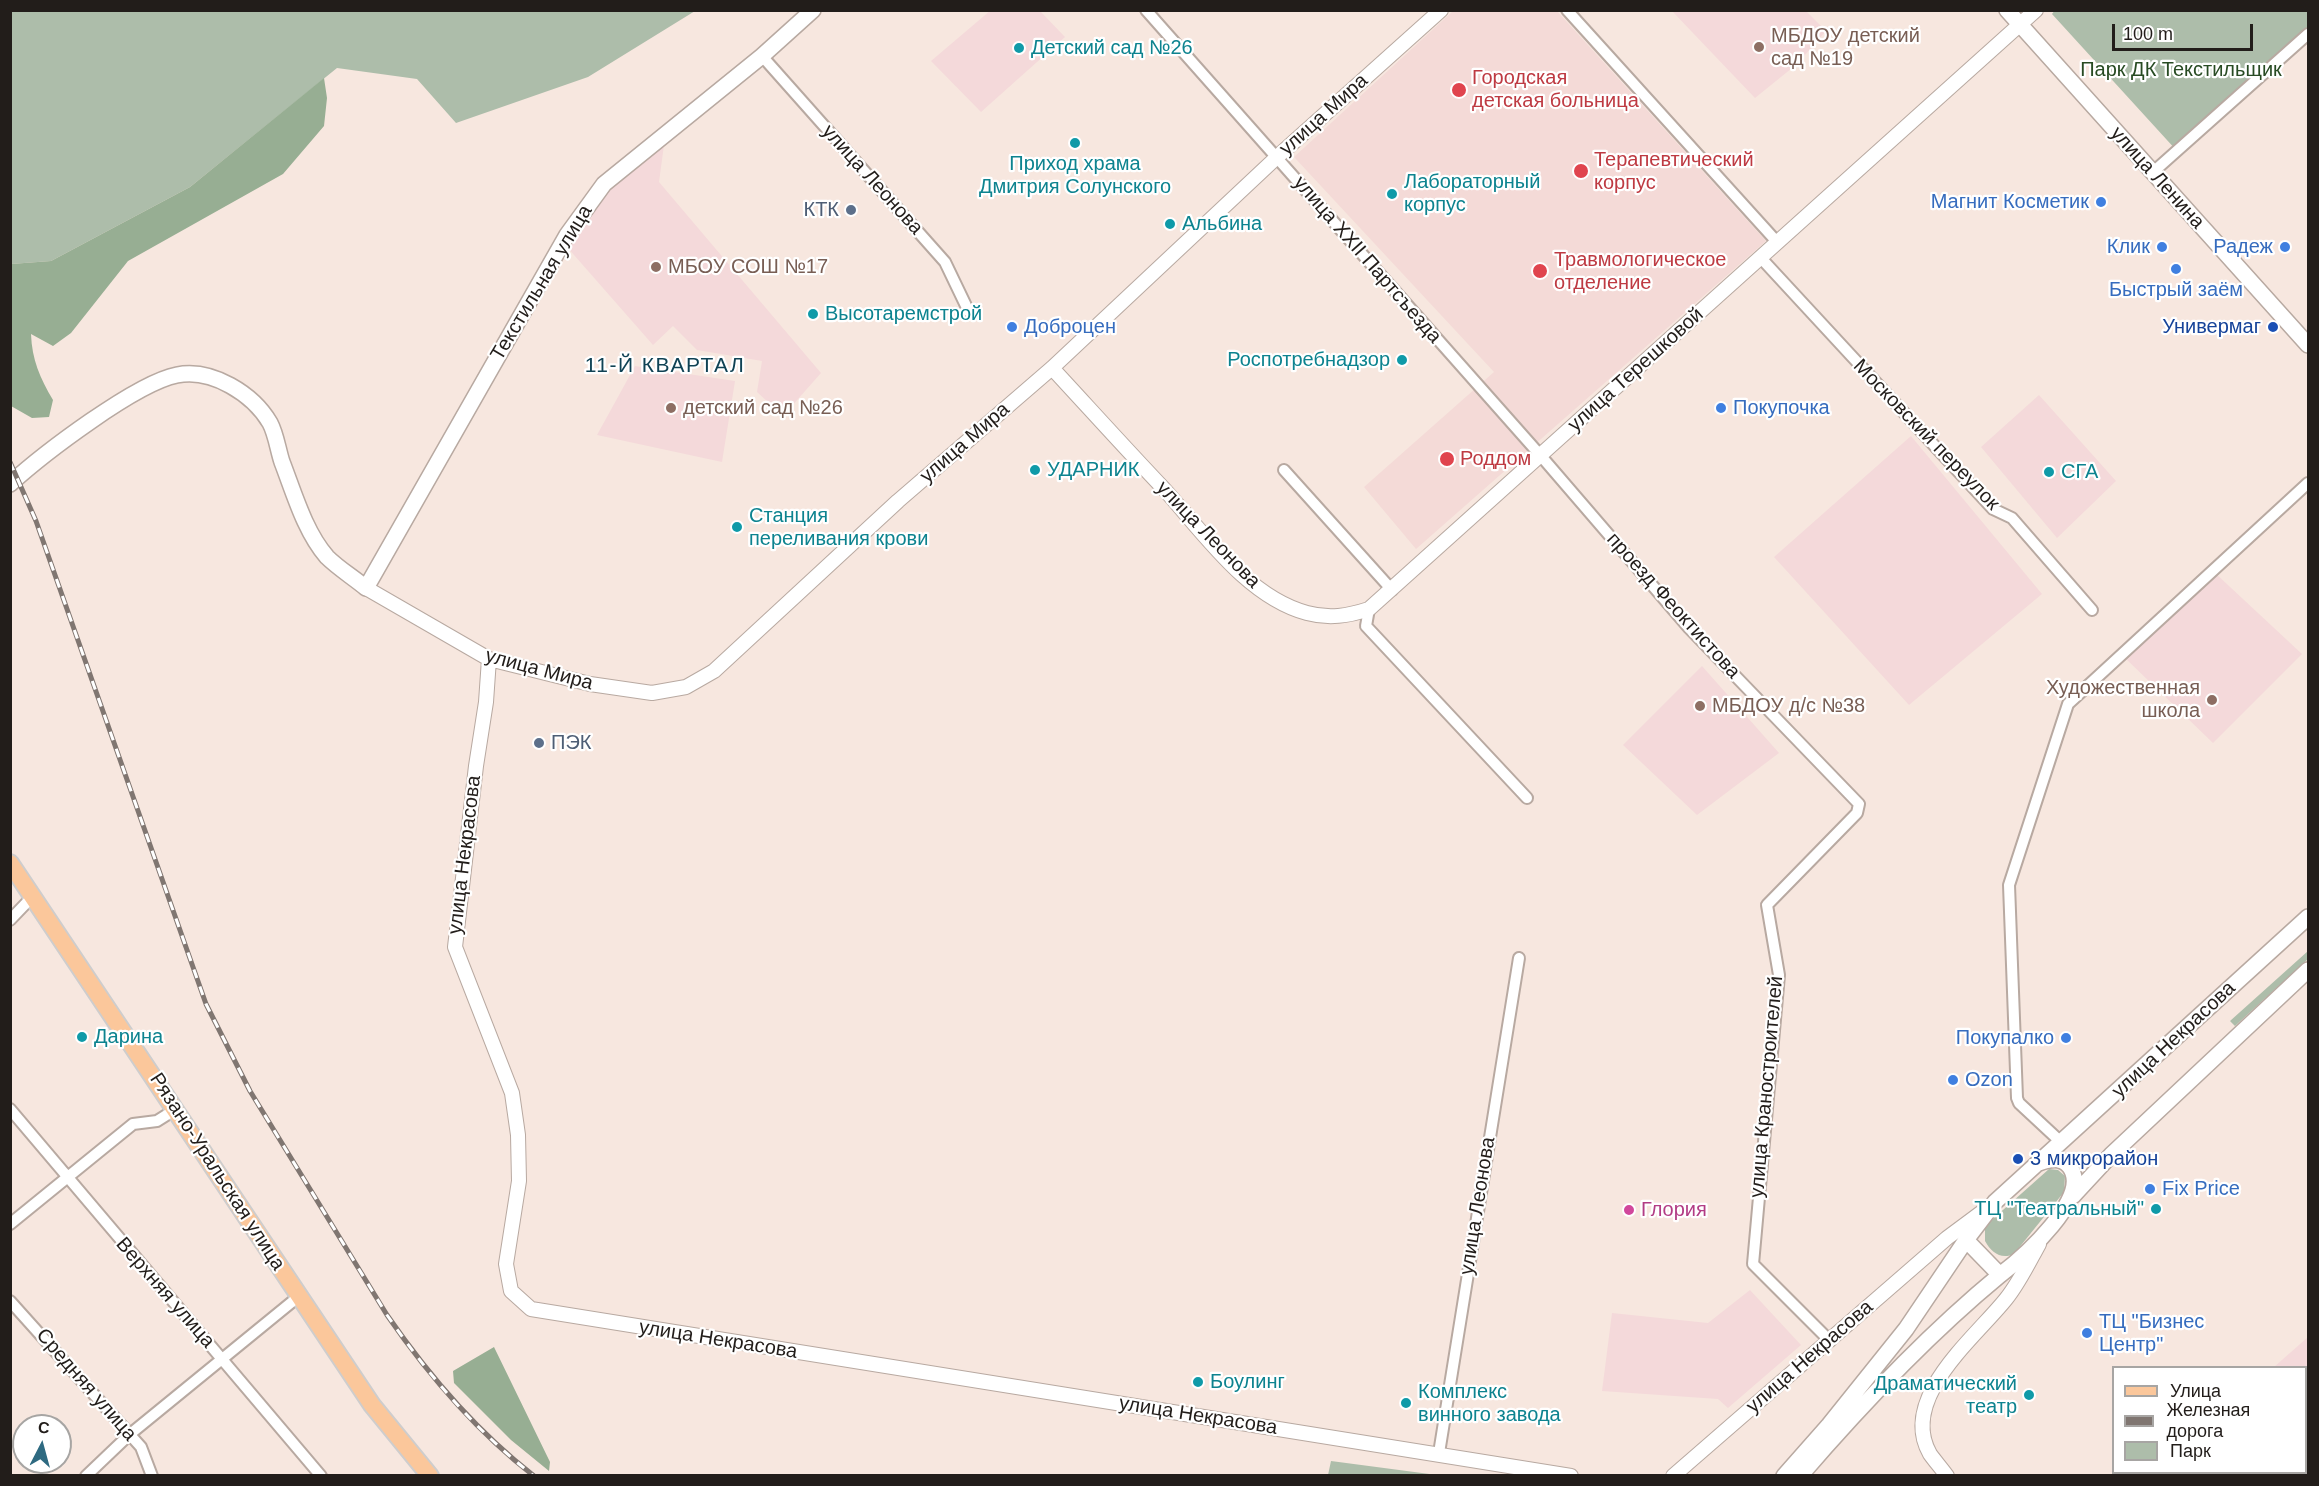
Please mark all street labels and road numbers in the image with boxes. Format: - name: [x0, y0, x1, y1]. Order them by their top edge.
- street label: улица Мира: [1275, 69, 1373, 161]
- street label: улица Леонова: [816, 120, 928, 240]
- street label: улица Ленина: [2105, 122, 2209, 234]
- street label: улица XXII Партсъезда: [1288, 171, 1446, 349]
- street label: Текстильная улица: [486, 201, 598, 365]
- street label: улица Терешковой: [1563, 303, 1709, 437]
- street label: Московский переулок: [1848, 355, 2004, 515]
- street label: улица Мира: [915, 398, 1015, 488]
- street label: улица Леонова: [1151, 476, 1265, 594]
- street label: проезд Феоктистова: [1601, 528, 1745, 684]
- street label: улица Мира: [482, 644, 596, 696]
- street label: улица Некрасова: [443, 774, 487, 936]
- street label: улица Краностроителей: [1745, 975, 1789, 1199]
- street label: улица Некрасова: [2107, 977, 2241, 1103]
- street label: Рязано-Уральская улица: [144, 1069, 290, 1275]
- street label: улица Леонова: [1455, 1135, 1501, 1277]
- street label: Верхняя улица: [110, 1233, 220, 1353]
- street label: улица Некрасова: [1742, 1295, 1878, 1419]
- street label: улица Некрасова: [637, 1316, 799, 1364]
- street label: Средняя улица: [31, 1324, 141, 1446]
- street label: улица Некрасова: [1117, 1392, 1279, 1440]

